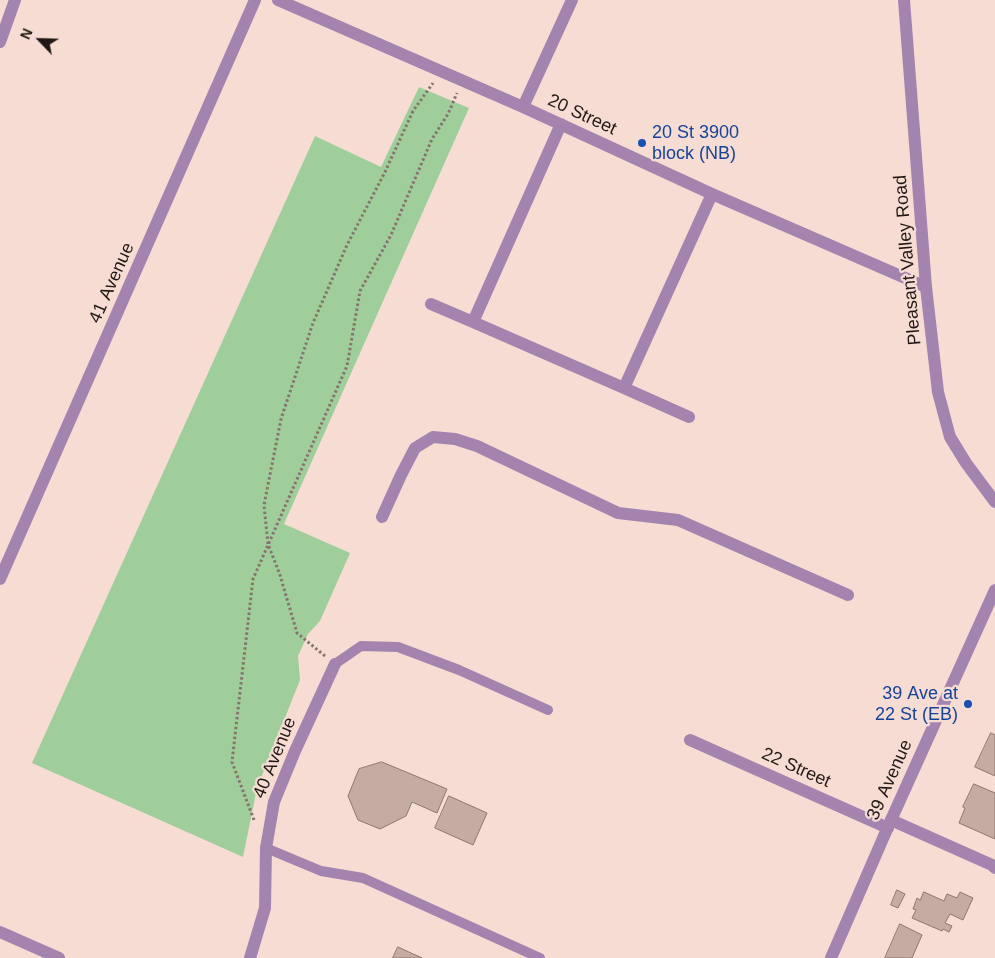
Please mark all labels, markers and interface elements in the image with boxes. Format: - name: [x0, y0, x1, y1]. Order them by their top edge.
- north arrow: [15, 15, 65, 65]
- text: N: [17, 26, 36, 42]
- street label: 20 Street: [544, 90, 620, 140]
- place label: 20 St 3900 block (NB): [652, 122, 739, 164]
- marker: 20 St 3900 block (NB): [636, 137, 648, 149]
- street label: Pleasant Valley Road: [890, 174, 926, 346]
- street label: 41 Avenue: [85, 239, 139, 327]
- place label: 39 Ave at 22 St (EB): [875, 683, 958, 726]
- marker: 39 Ave at 22 St (EB): [962, 698, 974, 710]
- street label: 40 Avenue: [249, 714, 301, 802]
- street label: 39 Avenue: [863, 736, 917, 824]
- street label: 22 Street: [758, 743, 834, 793]

